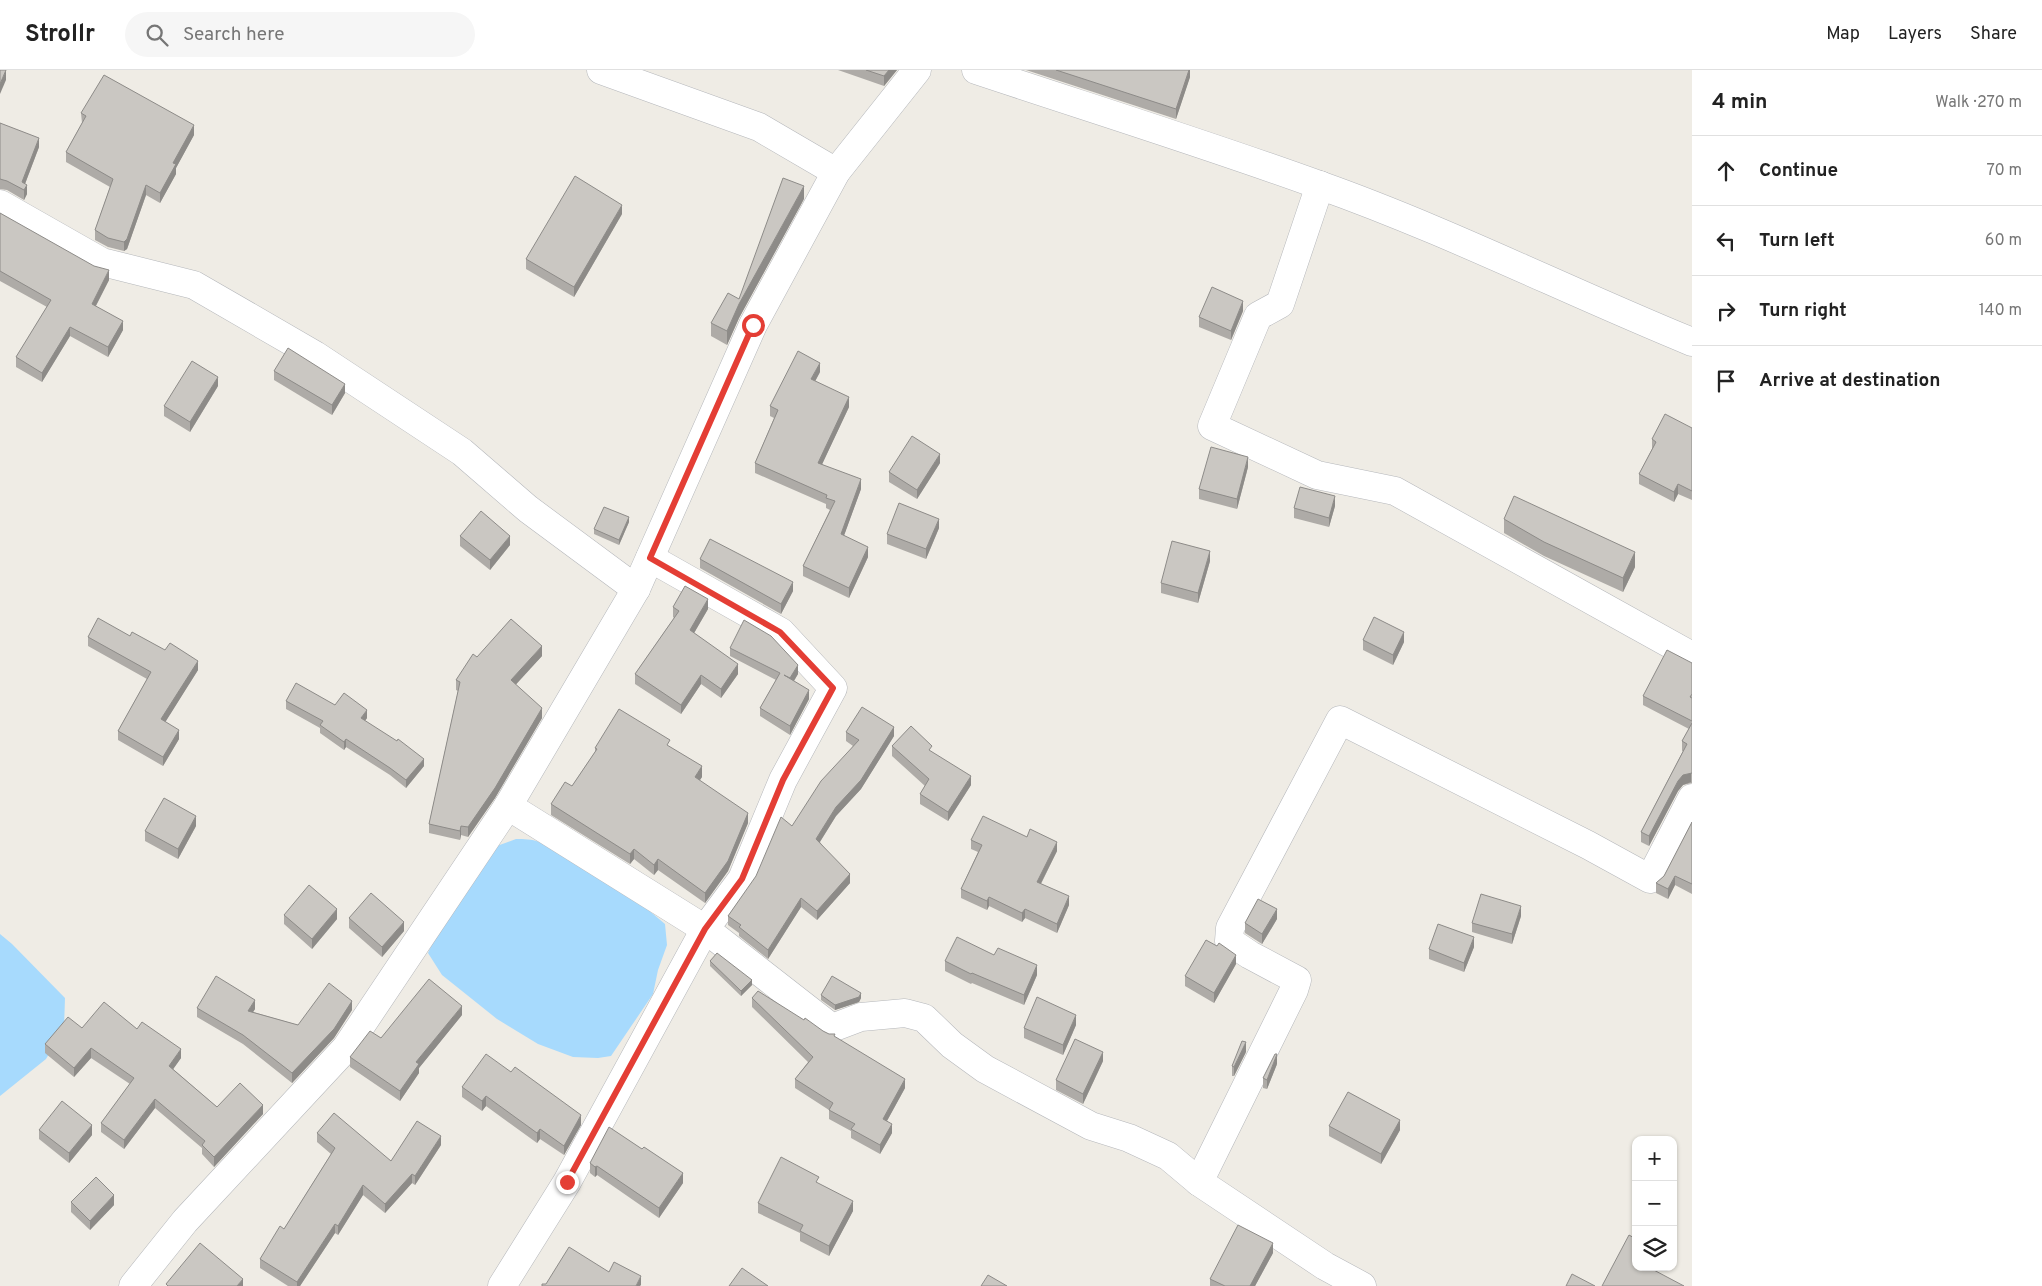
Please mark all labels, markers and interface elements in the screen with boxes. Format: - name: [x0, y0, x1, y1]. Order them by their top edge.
- search box: [125, 12, 475, 57]
- text: Strollr: [25, 20, 95, 50]
- icon: search: [143, 21, 171, 49]
- text: Search here: [183, 23, 284, 47]
- text: Map: [1826, 23, 1860, 46]
- text: Layers: [1888, 23, 1942, 46]
- text: Share: [1970, 23, 2017, 46]
- text: 4 min: [1712, 89, 1768, 116]
- text: Walk · 270 m: [1935, 93, 2022, 113]
- icon: ahead: [1712, 157, 1740, 185]
- text: Continue: [1759, 159, 1838, 183]
- text: 70 m: [1987, 161, 2022, 181]
- icon: left: [1712, 227, 1740, 255]
- text: Turn left: [1759, 229, 1835, 253]
- text: 60 m: [1985, 231, 2022, 251]
- icon: right: [1712, 297, 1740, 325]
- text: Turn right: [1759, 299, 1847, 323]
- text: 140 m: [1979, 301, 2022, 321]
- route start: [742, 314, 765, 337]
- icon: arrive: [1712, 367, 1740, 395]
- text: Arrive at destination: [1759, 369, 1940, 393]
- map controls: [1632, 1136, 1677, 1271]
- button: +: [1632, 1136, 1677, 1181]
- route end: [556, 1171, 579, 1194]
- button: −: [1632, 1181, 1677, 1226]
- button: layers: [1632, 1226, 1677, 1271]

